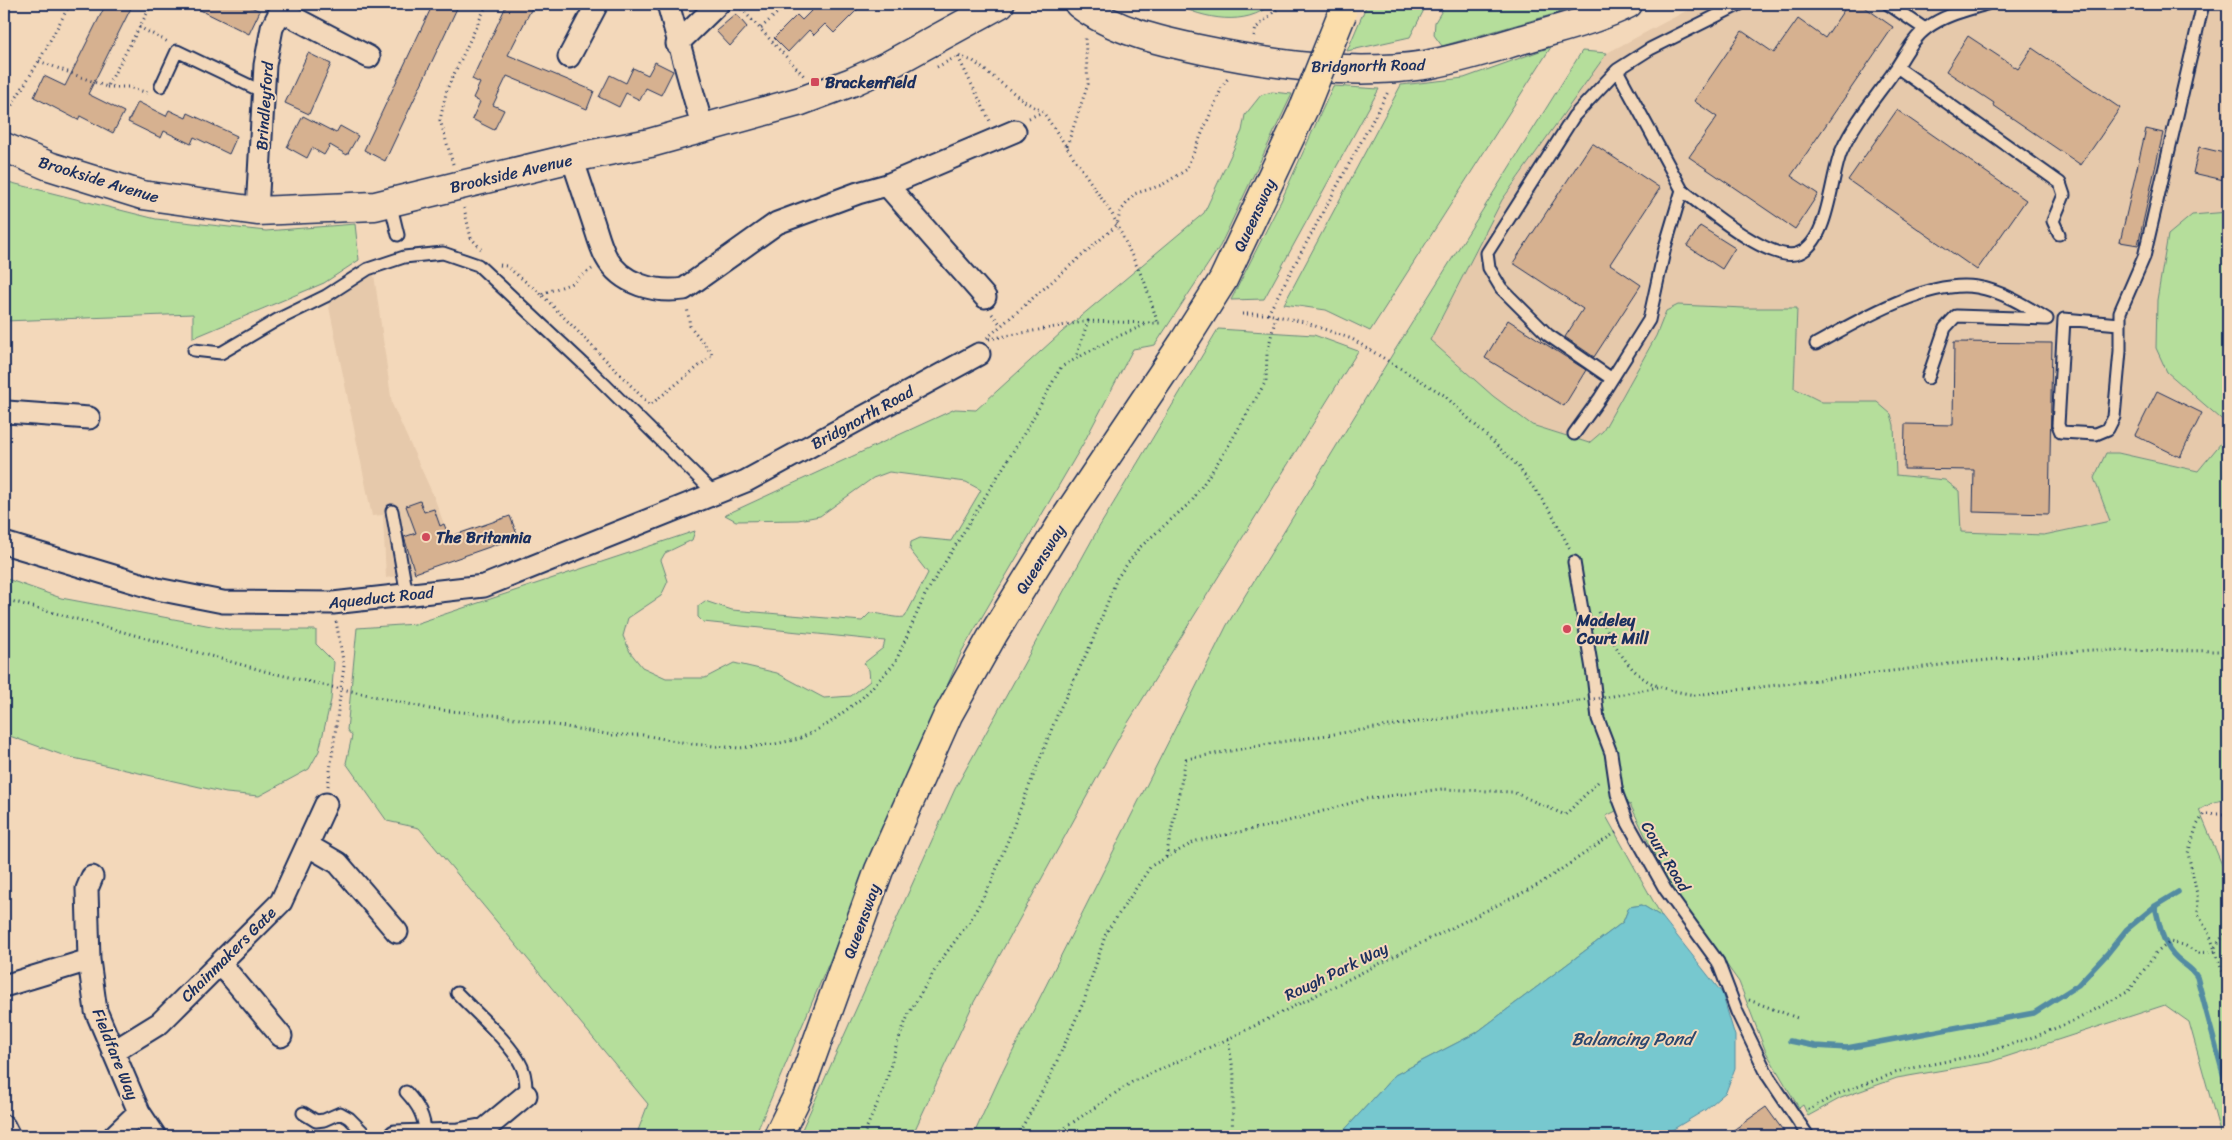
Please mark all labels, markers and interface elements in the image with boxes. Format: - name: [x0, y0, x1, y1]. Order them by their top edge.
- street label: Bridgnorth Road: [1311, 50, 1427, 81]
- street label: Brindleyford: [247, 59, 282, 151]
- place label: Brackenfield: [825, 68, 917, 97]
- marker: Brackenfield: [809, 76, 821, 88]
- street label: Brookside Avenue: [447, 145, 575, 202]
- street label: Brookside Avenue: [35, 147, 163, 212]
- street label: Queensway: [1225, 173, 1284, 257]
- street label: Bridgnorth Road: [805, 376, 920, 458]
- street label: Queensway: [1007, 518, 1074, 600]
- place label: The Britannia: [436, 523, 532, 552]
- marker: The Britannia: [420, 531, 432, 543]
- street label: Aqueduct Road: [326, 577, 437, 618]
- place label: Madeley Court Mill: [1576, 606, 1650, 653]
- marker: Madeley Court Mill: [1561, 623, 1573, 635]
- street label: Court Road: [1633, 815, 1699, 899]
- street label: Queensway: [834, 879, 889, 963]
- street label: Chainmakers Gate: [173, 899, 284, 1009]
- street label: Rough Park Way: [1279, 933, 1394, 1009]
- street label: Fieldfare Way: [84, 1004, 147, 1105]
- water label: Balancing Pond: [1571, 1023, 1697, 1055]

